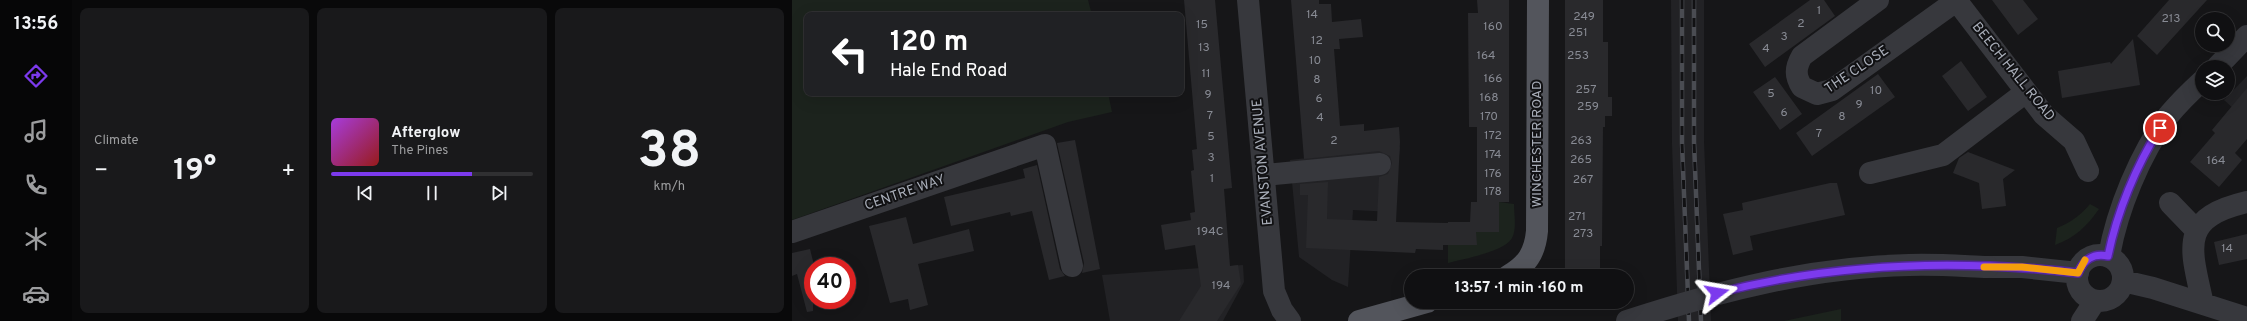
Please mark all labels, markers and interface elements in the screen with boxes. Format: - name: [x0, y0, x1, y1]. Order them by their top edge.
- house number: 1: [1817, 3, 1821, 19]
- house number: 14: [1306, 7, 1318, 23]
- house number: 249: [1573, 9, 1595, 25]
- house number: 213: [2161, 11, 2181, 27]
- map controls: [2195, 12, 2235, 100]
- button: search: [2195, 12, 2235, 52]
- text: 13:56: [14, 13, 58, 36]
- house number: 2: [1797, 16, 1805, 32]
- house number: 15: [1196, 17, 1208, 33]
- house number: 160: [1483, 19, 1503, 35]
- street label: BEECH HALL ROAD: [1968, 19, 2058, 125]
- text: 120 m: [890, 25, 968, 61]
- house number: 251: [1568, 25, 1588, 41]
- icon: left: [824, 28, 876, 80]
- house number: 3: [1780, 29, 1788, 45]
- house number: 12: [1311, 33, 1323, 49]
- house number: 13: [1198, 40, 1210, 56]
- house number: 4: [1762, 41, 1770, 57]
- street label: THE CLOSE: [1822, 42, 1892, 98]
- house number: 164: [1476, 48, 1496, 64]
- house number: 253: [1567, 48, 1589, 64]
- house number: 10: [1309, 53, 1321, 69]
- text: Hale End Road: [890, 60, 1007, 83]
- button: layers: [2195, 60, 2235, 100]
- icon: directions: [22, 62, 50, 90]
- house number: 11: [1202, 66, 1210, 82]
- house number: 166: [1484, 71, 1502, 87]
- house number: 8: [1313, 72, 1321, 88]
- street label: WINCHESTER ROAD: [1529, 80, 1546, 208]
- house number: 257: [1576, 82, 1596, 98]
- house number: 10: [1870, 83, 1882, 99]
- house number: 5: [1767, 86, 1775, 102]
- house number: 9: [1204, 87, 1212, 103]
- house number: 168: [1480, 90, 1498, 106]
- house number: 6: [1315, 91, 1323, 107]
- house number: 9: [1855, 97, 1863, 113]
- street label: EVANSTON AVENUE: [1249, 98, 1277, 226]
- house number: 259: [1577, 99, 1599, 115]
- house number: 6: [1780, 105, 1788, 121]
- house number: 7: [1207, 108, 1213, 124]
- house number: 170: [1480, 109, 1498, 125]
- house number: 8: [1838, 109, 1846, 125]
- house number: 4: [1316, 110, 1324, 126]
- pin: [2143, 111, 2177, 145]
- icon: music: [22, 117, 50, 145]
- icon: arrive: [2149, 117, 2171, 139]
- text: 38: [637, 120, 701, 186]
- text: Afterglow: [391, 124, 460, 143]
- house number: 7: [1816, 126, 1822, 142]
- house number: 172: [1484, 128, 1502, 144]
- house number: 5: [1207, 129, 1215, 145]
- text: Climate: [94, 133, 139, 149]
- house number: 2: [1330, 133, 1338, 149]
- house number: 263: [1570, 133, 1592, 149]
- text: The Pines: [391, 143, 448, 159]
- house number: 174: [1485, 147, 1501, 163]
- house number: 3: [1207, 150, 1215, 166]
- house number: 265: [1570, 152, 1592, 168]
- text: 19°: [173, 153, 216, 190]
- house number: 164: [2206, 153, 2226, 169]
- text: −: [94, 158, 108, 185]
- text: +: [281, 158, 295, 185]
- house number: 176: [1484, 166, 1502, 182]
- icon: phone: [22, 171, 50, 199]
- street label: CENTRE WAY: [862, 171, 948, 215]
- house number: 1: [1210, 171, 1214, 187]
- house number: 267: [1573, 172, 1593, 188]
- text: km/h: [654, 179, 685, 195]
- icon: previous: [354, 182, 376, 204]
- icon: pause: [421, 182, 443, 204]
- icon: next: [488, 182, 510, 204]
- house number: 178: [1484, 184, 1502, 200]
- house number: 271: [1568, 209, 1586, 225]
- house number: 194C: [1197, 224, 1224, 240]
- icon: climate: [22, 225, 50, 253]
- house number: 273: [1573, 226, 1593, 242]
- house number: 14: [2221, 241, 2233, 257]
- speed limit sign: 40: [804, 257, 856, 309]
- position arrow: [1696, 272, 1738, 314]
- house number: 194: [1211, 278, 1231, 294]
- text: 13:57 · 1 min · 160 m: [1455, 279, 1583, 298]
- icon: car: [22, 280, 50, 308]

